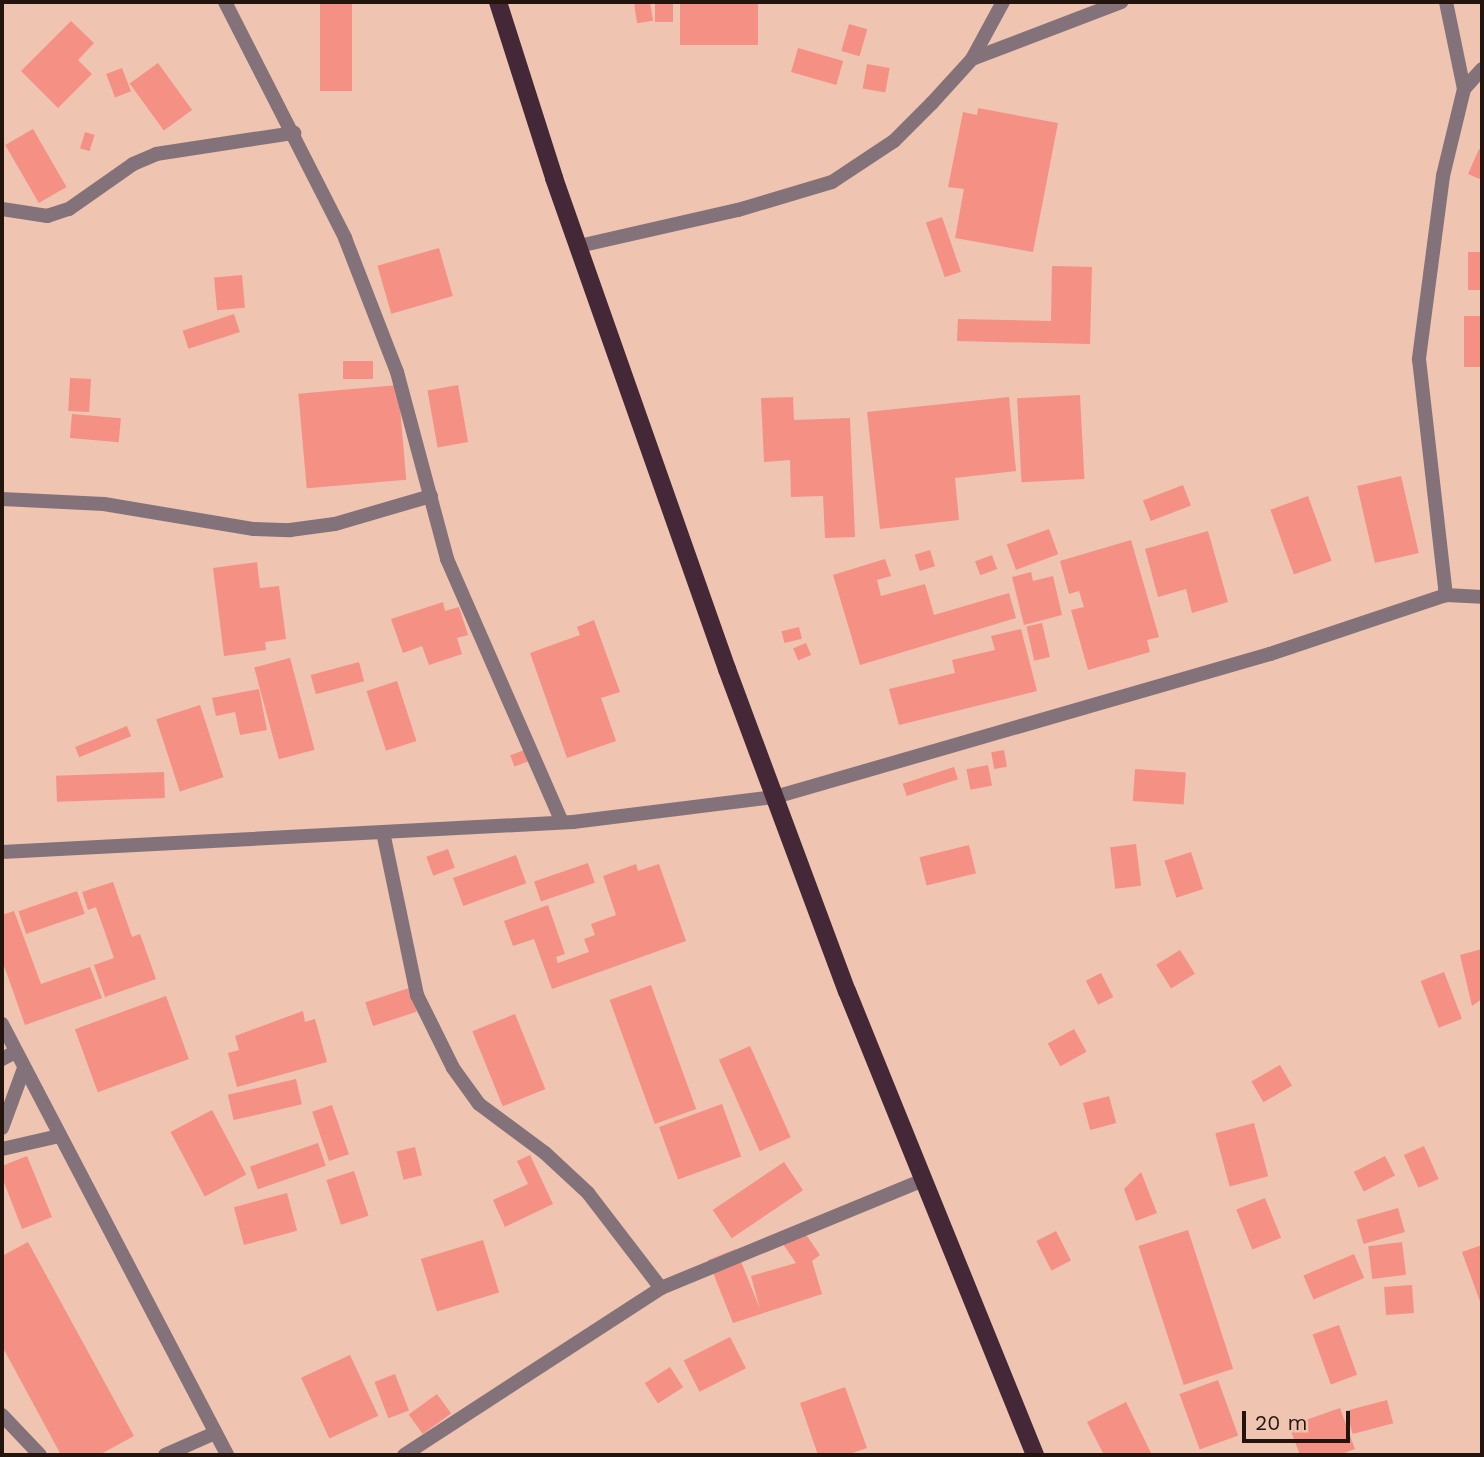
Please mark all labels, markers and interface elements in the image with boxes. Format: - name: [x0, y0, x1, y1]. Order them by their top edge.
- scale bar: [1246, 1398, 1354, 1442]
- text: 20 m: [1255, 1410, 1307, 1435]

